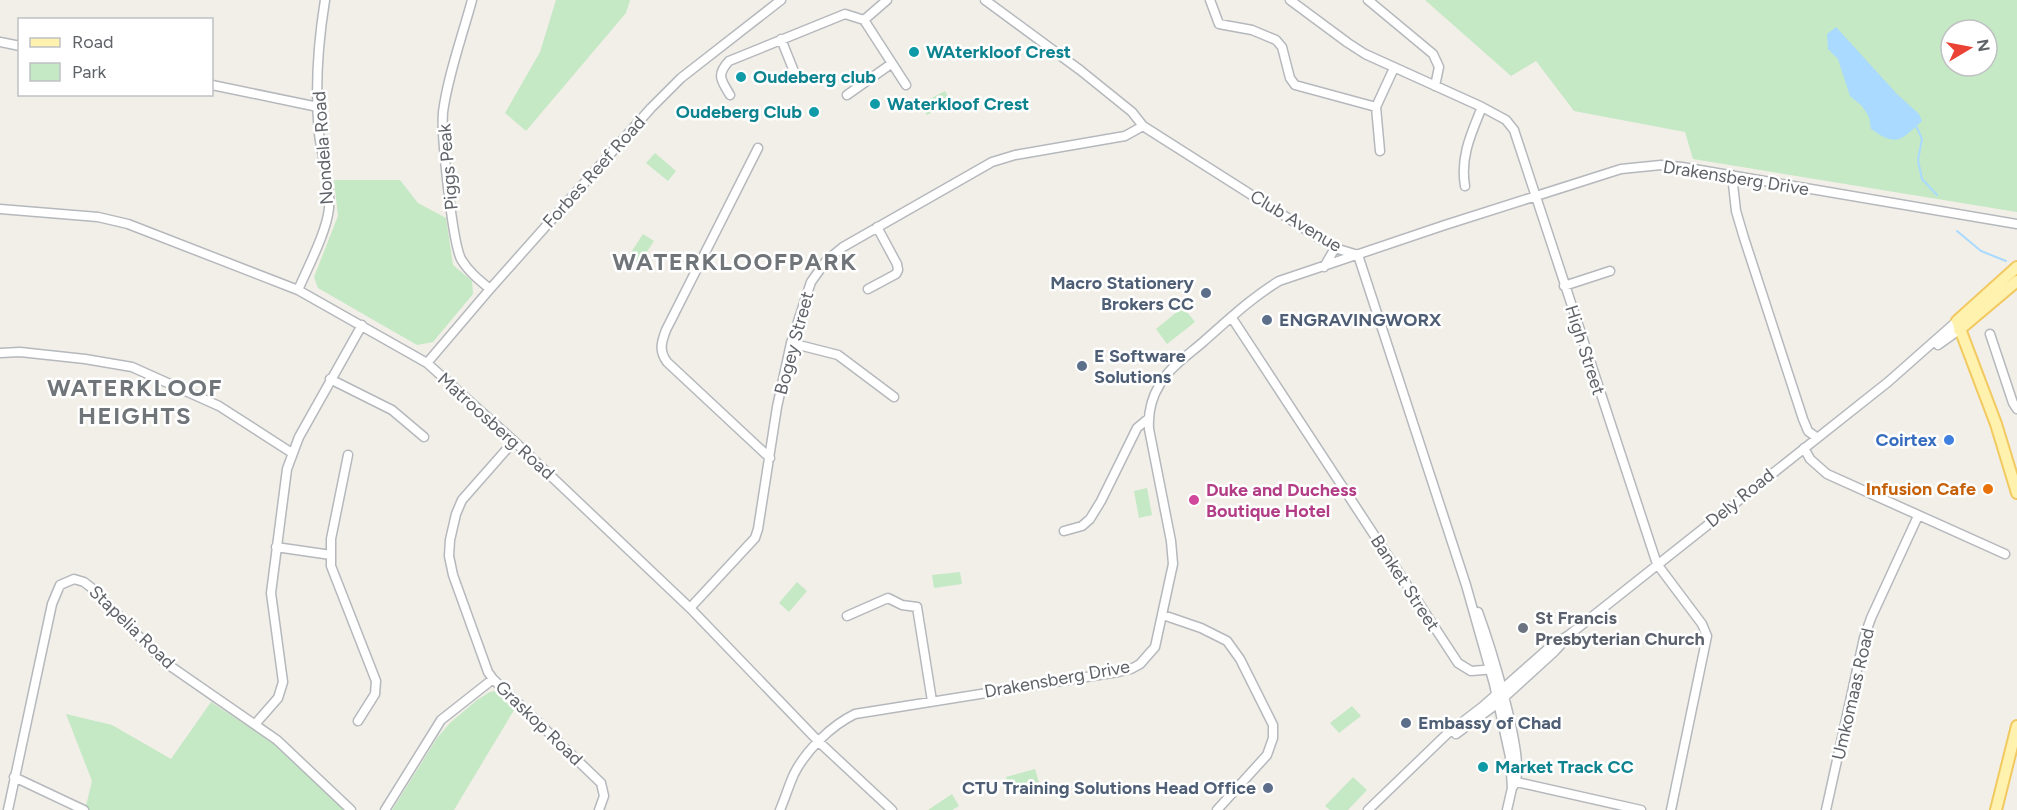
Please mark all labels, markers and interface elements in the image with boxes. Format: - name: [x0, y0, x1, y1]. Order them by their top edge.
- legend: [18, 18, 213, 96]
- north arrow: [1939, 18, 1999, 78]
- text: Road: [72, 31, 113, 53]
- text: N: [1973, 38, 1994, 53]
- place label: WAterkloof Crest: [926, 41, 1071, 63]
- marker: WAterkloof Crest: [907, 45, 921, 59]
- text: Park: [72, 61, 107, 83]
- place label: Oudeberg club: [753, 66, 876, 88]
- marker: Oudeberg club: [734, 70, 748, 84]
- street label: Nondela Road: [308, 90, 338, 206]
- place label: Waterkloof Crest: [887, 93, 1029, 115]
- marker: Waterkloof Crest: [868, 97, 882, 111]
- place label: Oudeberg Club: [676, 101, 802, 123]
- marker: Oudeberg Club: [807, 105, 821, 119]
- street label: Forbes Reef Road: [538, 112, 650, 232]
- street label: Piggs Peak: [433, 123, 463, 211]
- street label: Drakensberg Drive: [1661, 156, 1811, 200]
- street label: Club Avenue: [1246, 185, 1346, 257]
- district label: WATERKLOOFPARK: [612, 247, 858, 276]
- place label: Macro Stationery Brokers CC: [1050, 272, 1195, 315]
- marker: Macro Stationery Brokers CC: [1199, 286, 1213, 300]
- street label: Bogey Street: [770, 289, 818, 397]
- street label: High Street: [1560, 302, 1610, 398]
- place label: ENGRAVINGWORX: [1279, 309, 1442, 331]
- marker: ENGRAVINGWORX: [1260, 313, 1274, 327]
- place label: E Software Solutions: [1094, 345, 1186, 388]
- marker: E Software Solutions: [1075, 359, 1089, 373]
- street label: Matroosberg Road: [433, 368, 559, 484]
- district label: WATERKLOOF HEIGHTS: [47, 373, 223, 430]
- place label: Coirtex: [1876, 429, 1937, 451]
- marker: Coirtex: [1942, 433, 1956, 447]
- street label: Dely Road: [1701, 464, 1779, 532]
- place label: Infusion Cafe: [1866, 478, 1976, 500]
- place label: Duke and Duchess Boutique Hotel: [1206, 479, 1357, 522]
- marker: Infusion Cafe: [1981, 482, 1995, 496]
- marker: Duke and Duchess Boutique Hotel: [1187, 493, 1201, 507]
- street label: Banket Street: [1366, 531, 1444, 635]
- street label: Stapelia Road: [85, 581, 179, 673]
- place label: St Francis Presbyterian Church: [1535, 607, 1705, 650]
- marker: St Francis Presbyterian Church: [1516, 621, 1530, 635]
- street label: Umkomaas Road: [1827, 626, 1879, 762]
- street label: Drakensberg Drive: [982, 655, 1132, 703]
- street label: Graskop Road: [491, 676, 587, 770]
- place label: Embassy of Chad: [1418, 712, 1561, 734]
- marker: Embassy of Chad: [1399, 716, 1413, 730]
- place label: Market Track CC: [1495, 756, 1634, 778]
- marker: Market Track CC: [1476, 760, 1490, 774]
- place label: CTU Training Solutions Head Office: [962, 777, 1256, 799]
- marker: CTU Training Solutions Head Office: [1261, 781, 1275, 795]

